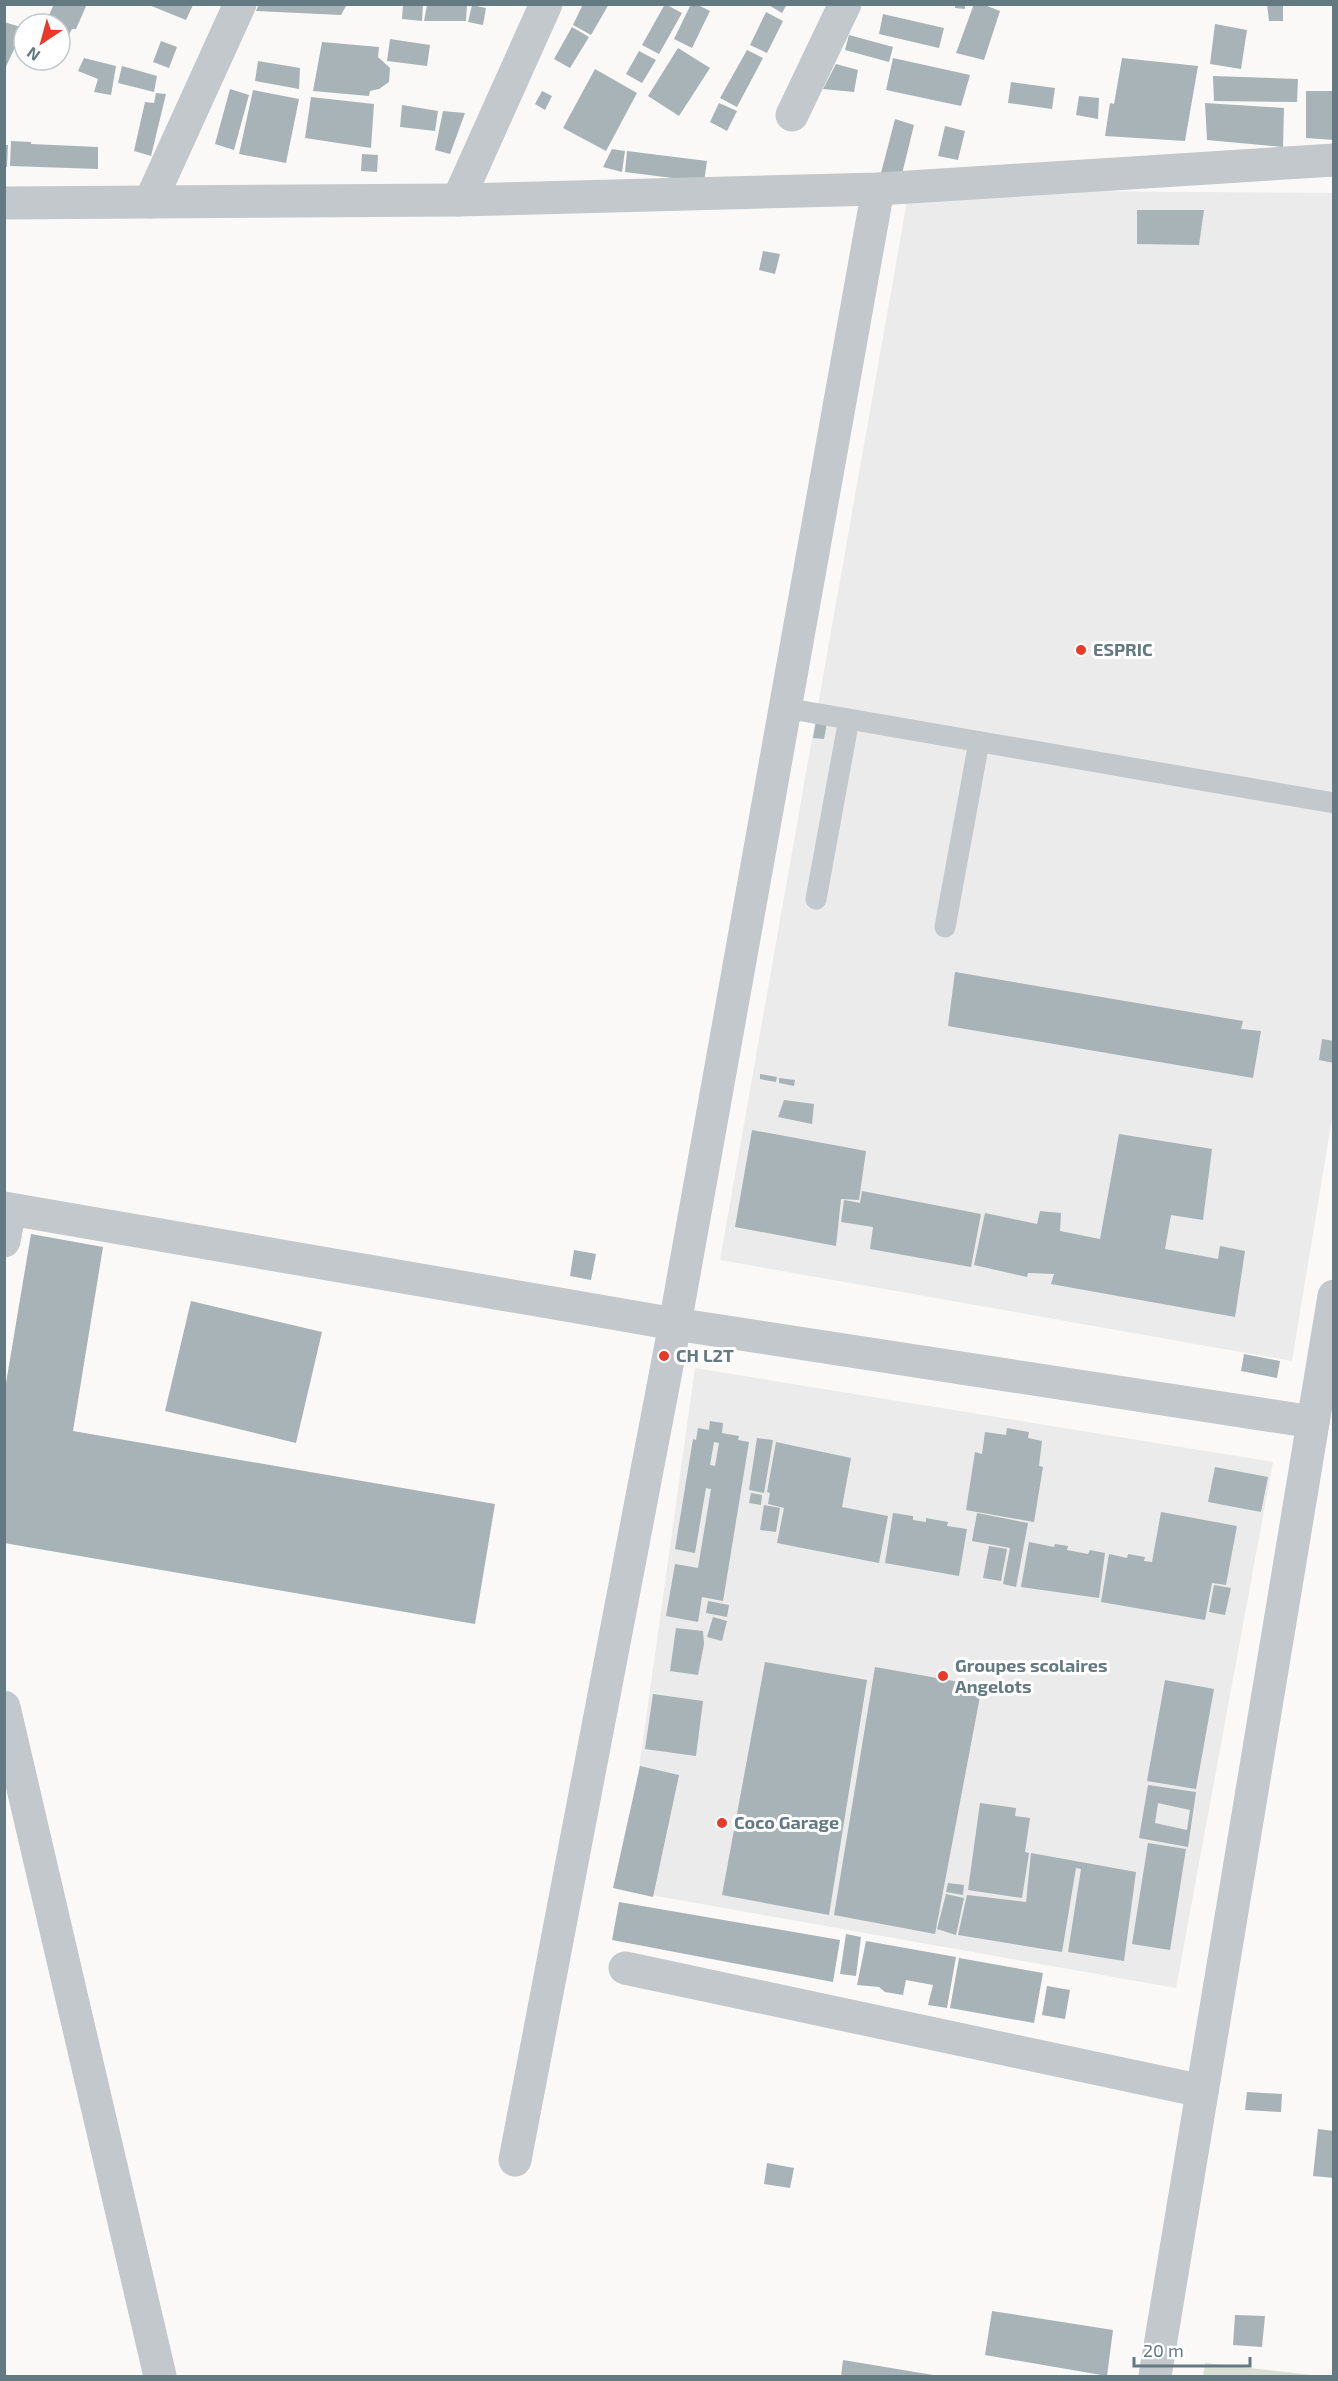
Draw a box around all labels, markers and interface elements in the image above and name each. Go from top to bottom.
north arrow [12,12,72,72]
text: N [23,43,43,66]
place label: ESPRIC [1093,638,1153,660]
marker: ESPRIC [1074,643,1088,657]
place label: CH L2T [676,1344,734,1366]
marker: CH L2T [657,1349,671,1363]
place label: Groupes scolaires Angelots [955,1654,1108,1697]
marker: Groupes scolaires Angelots [936,1669,950,1683]
place label: Coco Garage [734,1811,839,1833]
marker: Coco Garage [715,1816,729,1830]
scale bar [1134,2330,1250,2368]
text: 20 m [1143,2339,1184,2361]

